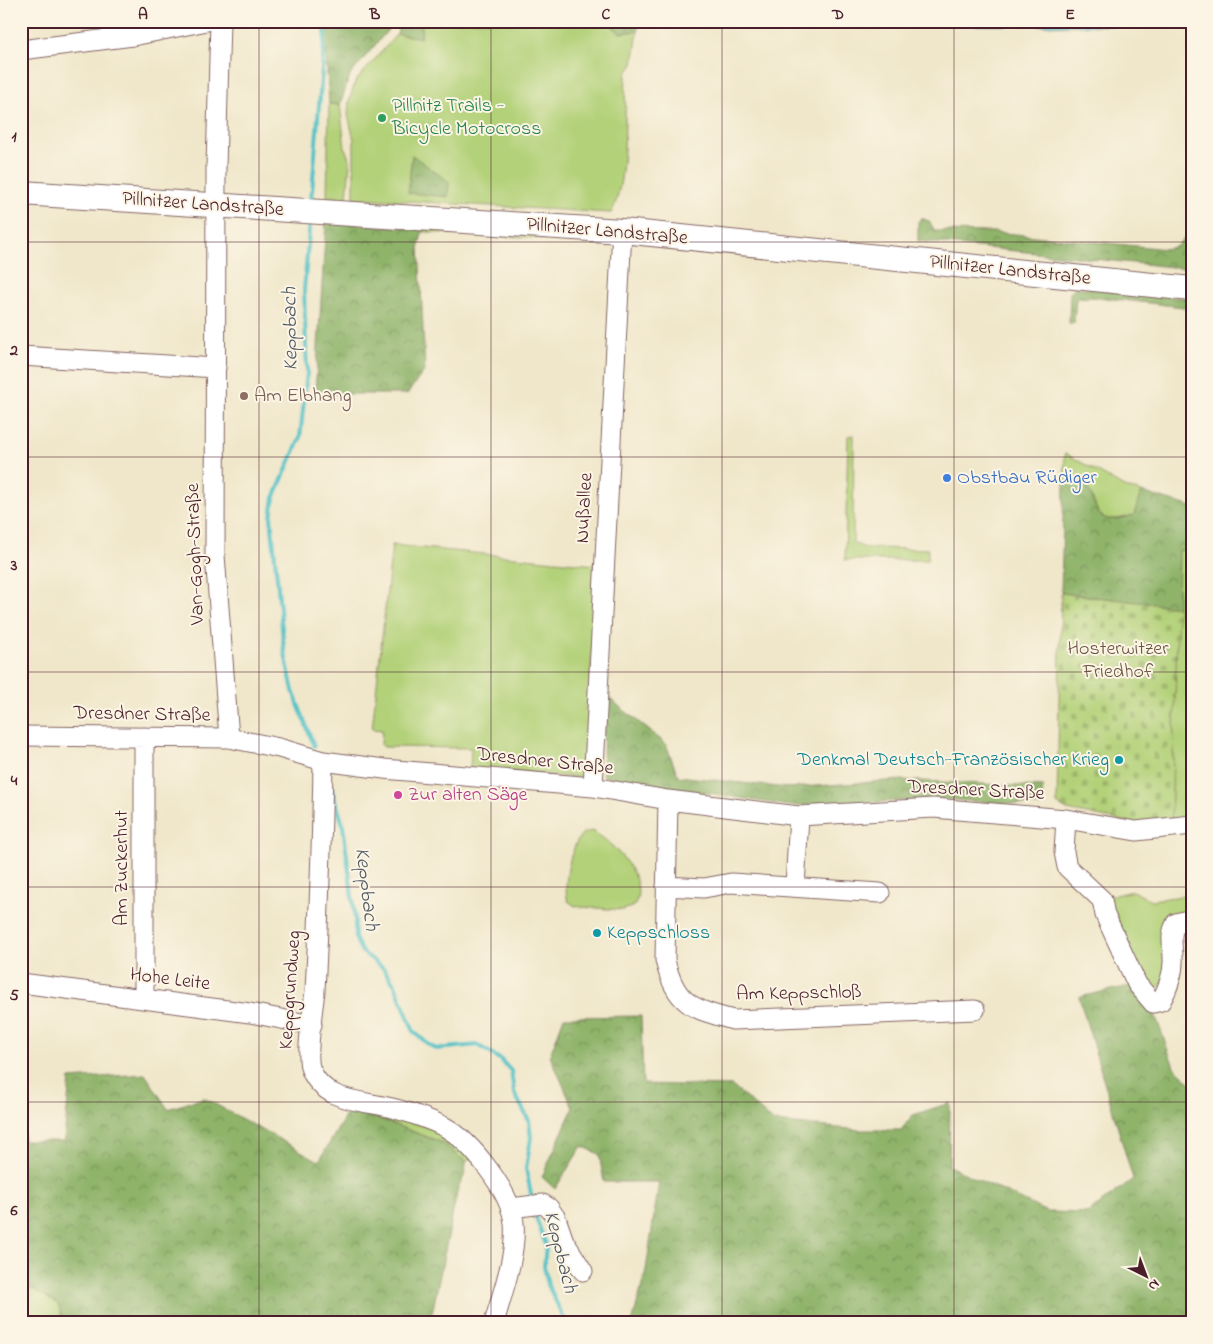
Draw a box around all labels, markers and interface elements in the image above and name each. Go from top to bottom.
text: A [138,3,148,27]
text: B [369,3,381,27]
text: C [602,3,611,27]
text: D [831,3,844,27]
text: E [1065,3,1075,27]
place label: Pillnitz Trails - Bicycle Motocross [391,92,541,144]
marker: Pillnitz Trails - Bicycle Motocross [376,112,388,124]
text: 1 [11,125,17,149]
street label: Pillnitzer Landstraße [121,185,285,225]
street label: Pillnitzer Landstraße [525,210,689,254]
street label: Pillnitzer Landstraße [928,248,1092,294]
water label: Keppbach [275,286,307,371]
text: 2 [9,339,18,363]
place label: Am Elbhang [254,382,351,412]
marker: Am Elbhang [238,390,250,402]
place label: Obstbau Rüdiger [957,464,1098,494]
street label: Nußallee [569,472,601,544]
marker: Obstbau Rüdiger [941,472,953,484]
street label: Van-Gogh-Straße [179,483,214,626]
text: 3 [10,554,18,578]
park label: Hosterwitzer Friedhof [1067,635,1169,687]
street label: Dresdner Straße [72,699,211,731]
street label: Dresdner Straße [474,740,615,784]
place label: Denkmal Deutsch-Französischer Krieg [796,746,1109,776]
marker: Denkmal Deutsch-Französischer Krieg [1113,754,1125,766]
text: 4 [10,769,18,793]
street label: Dresdner Straße [906,773,1045,809]
place label: Zur alten Säge [408,781,528,811]
marker: Zur alten Säge [392,789,404,801]
street label: Am Zuckerhut [108,810,137,926]
water label: Keppbach [346,846,386,933]
place label: Keppschloss [607,919,710,948]
marker: Keppschloss [591,927,603,939]
street label: Keppgrundweg [272,930,311,1051]
street label: Hohe Leite [128,961,212,999]
street label: Am Keppschloß [736,978,862,1010]
text: 5 [9,984,19,1008]
text: 6 [9,1199,18,1223]
water label: Keppbach [535,1208,585,1297]
north arrow [1120,1252,1170,1302]
text: N [1143,1274,1164,1296]

